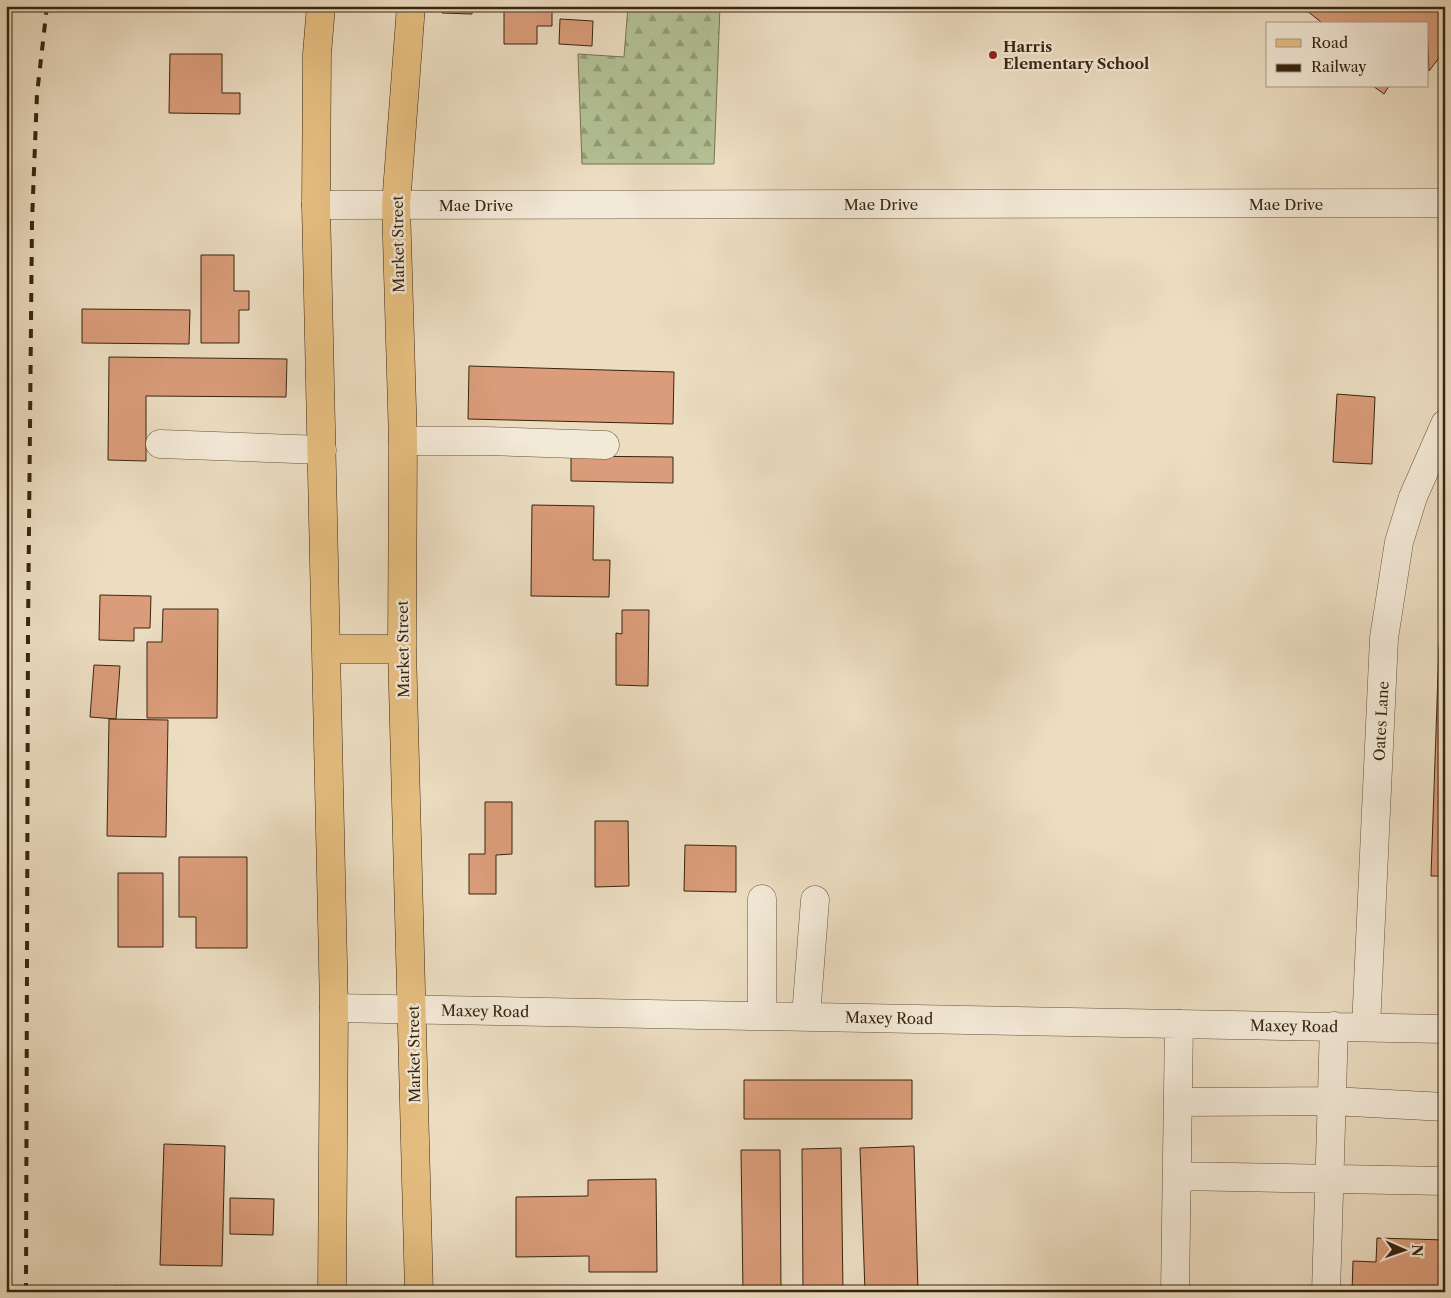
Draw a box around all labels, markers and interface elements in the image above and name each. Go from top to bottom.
legend [1266,22,1428,88]
text: Road [1311,33,1348,52]
place label: Harris Elementary School [1003,37,1149,73]
marker: Harris Elementary School [987,49,999,61]
text: Railway [1311,57,1367,76]
street label: Market Street [388,194,408,293]
street label: Mae Drive [844,195,918,214]
street label: Mae Drive [1249,195,1323,214]
street label: Mae Drive [439,196,513,215]
street label: Market Street [393,599,413,698]
street label: Oates Lane [1369,680,1393,762]
street label: Maxey Road [441,1001,529,1021]
street label: Market Street [404,1004,424,1103]
street label: Maxey Road [845,1008,933,1028]
street label: Maxey Road [1250,1016,1338,1036]
north arrow [1378,1226,1428,1276]
text: N [1408,1244,1426,1257]

